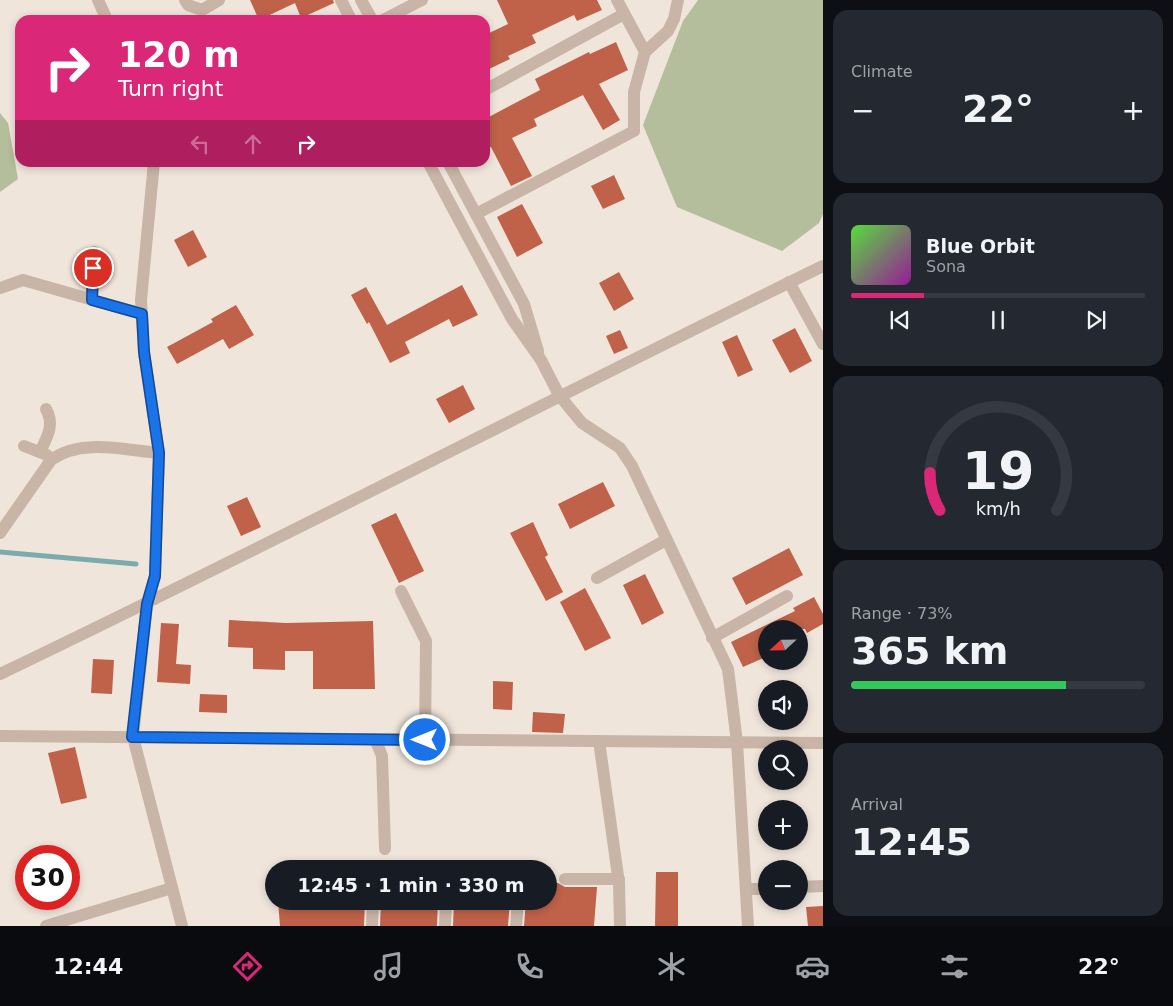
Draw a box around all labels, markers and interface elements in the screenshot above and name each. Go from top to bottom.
icon: right [35,35,100,100]
text: 120 m [118,35,240,75]
text: Climate [851,62,913,81]
text: Turn right [118,76,223,101]
text: 22° [962,87,1034,131]
text: − [851,94,874,127]
text: + [1122,94,1145,127]
icon: left [186,130,214,158]
icon: ahead [239,130,267,158]
icon: right [292,130,320,158]
text: Blue Orbit [926,235,1035,257]
pin [72,247,114,289]
icon: arrive [79,254,107,282]
text: Sona [926,257,966,276]
icon: previous [886,306,914,334]
icon: pause [984,306,1012,334]
icon: next [1082,306,1110,334]
text: 19 [962,441,1034,501]
text: km/h [975,498,1021,519]
text: Range · 73% [851,604,953,623]
north arrow [758,620,808,670]
map controls [758,620,808,910]
text: 365 km [851,629,1008,673]
button: sound [758,680,808,730]
position arrow [398,713,450,765]
button: search [758,740,808,790]
text: Arrival [851,795,903,814]
button: + [758,800,808,850]
text: 12:45 [851,820,972,864]
speed limit sign: 30 [15,845,80,910]
button: − [758,860,808,910]
text: 12:45 · 1 min · 330 m [297,874,525,896]
icon: directions [230,949,265,984]
icon: music [371,949,406,984]
icon: phone [512,949,547,984]
icon: climate [654,949,689,984]
icon: car [795,949,830,984]
icon: filters [937,949,972,984]
text: 12:44 [53,954,123,979]
text: 22° [1078,954,1120,979]

